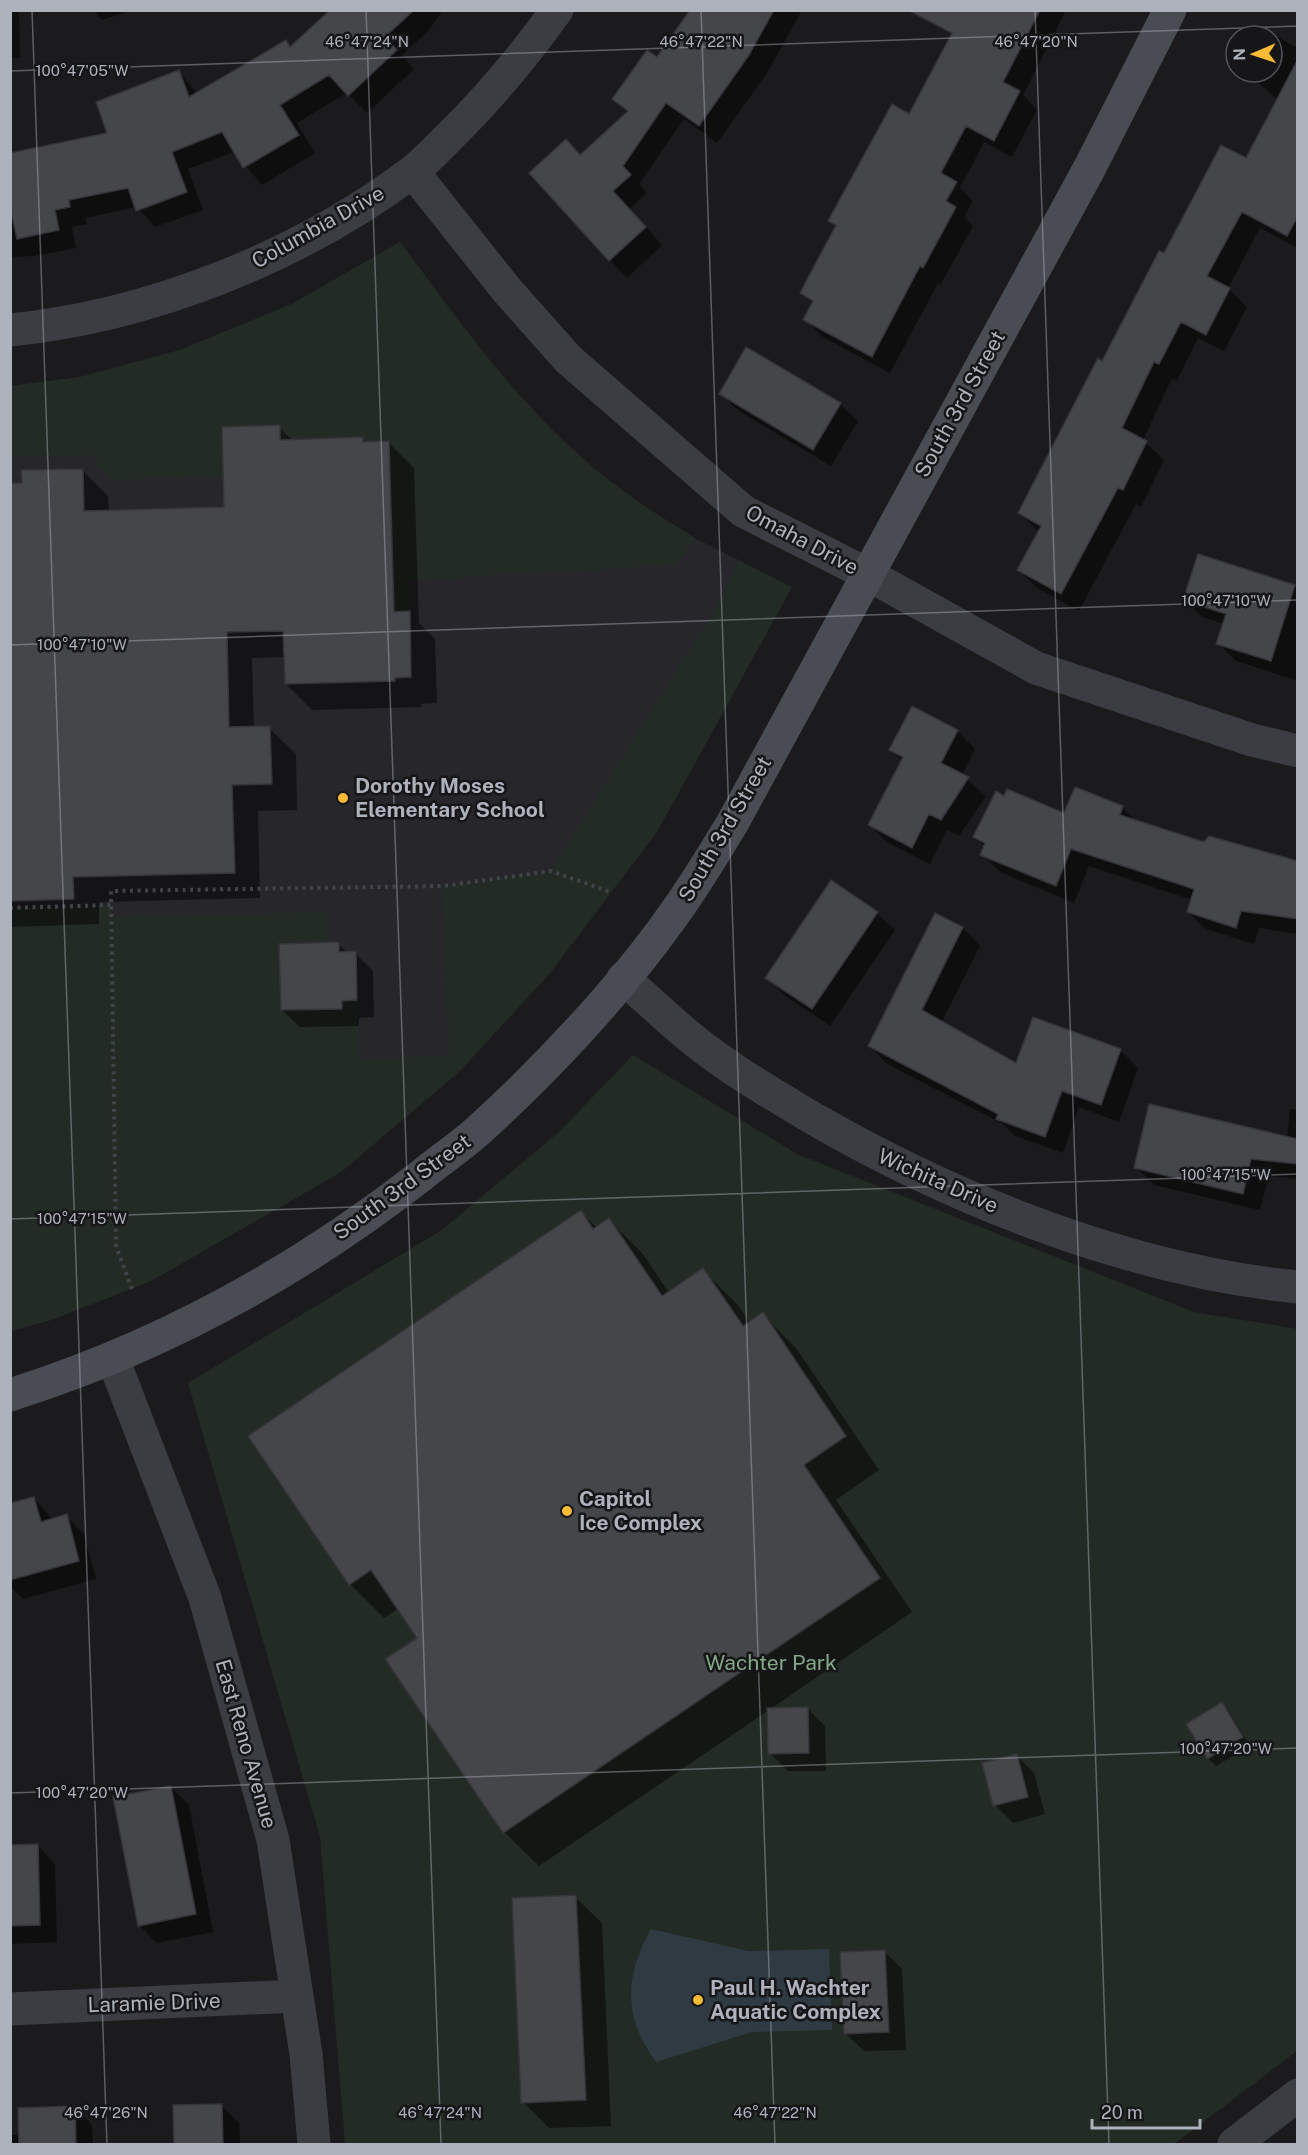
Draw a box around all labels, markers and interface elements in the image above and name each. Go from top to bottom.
north arrow [1224,24,1284,84]
text: 46°47'24"N [325,33,409,50]
text: 46°47'22"N [659,33,743,50]
text: 46°47'20"N [994,33,1078,50]
text: N [1230,48,1249,61]
text: 100°47'05"W [36,62,128,79]
street label: Columbia Drive [247,180,388,273]
street label: South 3rd Street [909,326,1010,481]
street label: Omaha Drive [742,499,863,580]
text: 100°47'10"W [1181,592,1271,609]
text: 100°47'10"W [37,636,127,653]
street label: South 3rd Street [673,752,776,906]
place label: Dorothy Moses Elementary School [355,773,545,822]
marker: Dorothy Moses Elementary School [336,791,350,805]
street label: South 3rd Street [328,1128,475,1245]
street label: Wichita Drive [874,1143,1002,1218]
text: 100°47'15"W [1181,1166,1271,1183]
text: 100°47'15"W [37,1210,127,1227]
place label: Capitol Ice Complex [579,1486,702,1535]
marker: Capitol Ice Complex [560,1504,574,1518]
park label: Wachter Park [705,1650,837,1675]
street label: East Reno Avenue [210,1656,283,1831]
text: 100°47'20"W [1180,1740,1272,1757]
text: 100°47'20"W [36,1784,128,1801]
place label: Paul H. Wachter Aquatic Complex [710,1975,881,2024]
street label: Laramie Drive [87,1988,221,2017]
marker: Paul H. Wachter Aquatic Complex [691,1993,705,2007]
scale bar [1092,2092,1200,2130]
text: 20 m [1101,2102,1143,2123]
text: 46°47'26"N [64,2104,148,2121]
text: 46°47'24"N [398,2104,482,2121]
text: 46°47'22"N [733,2104,817,2121]

